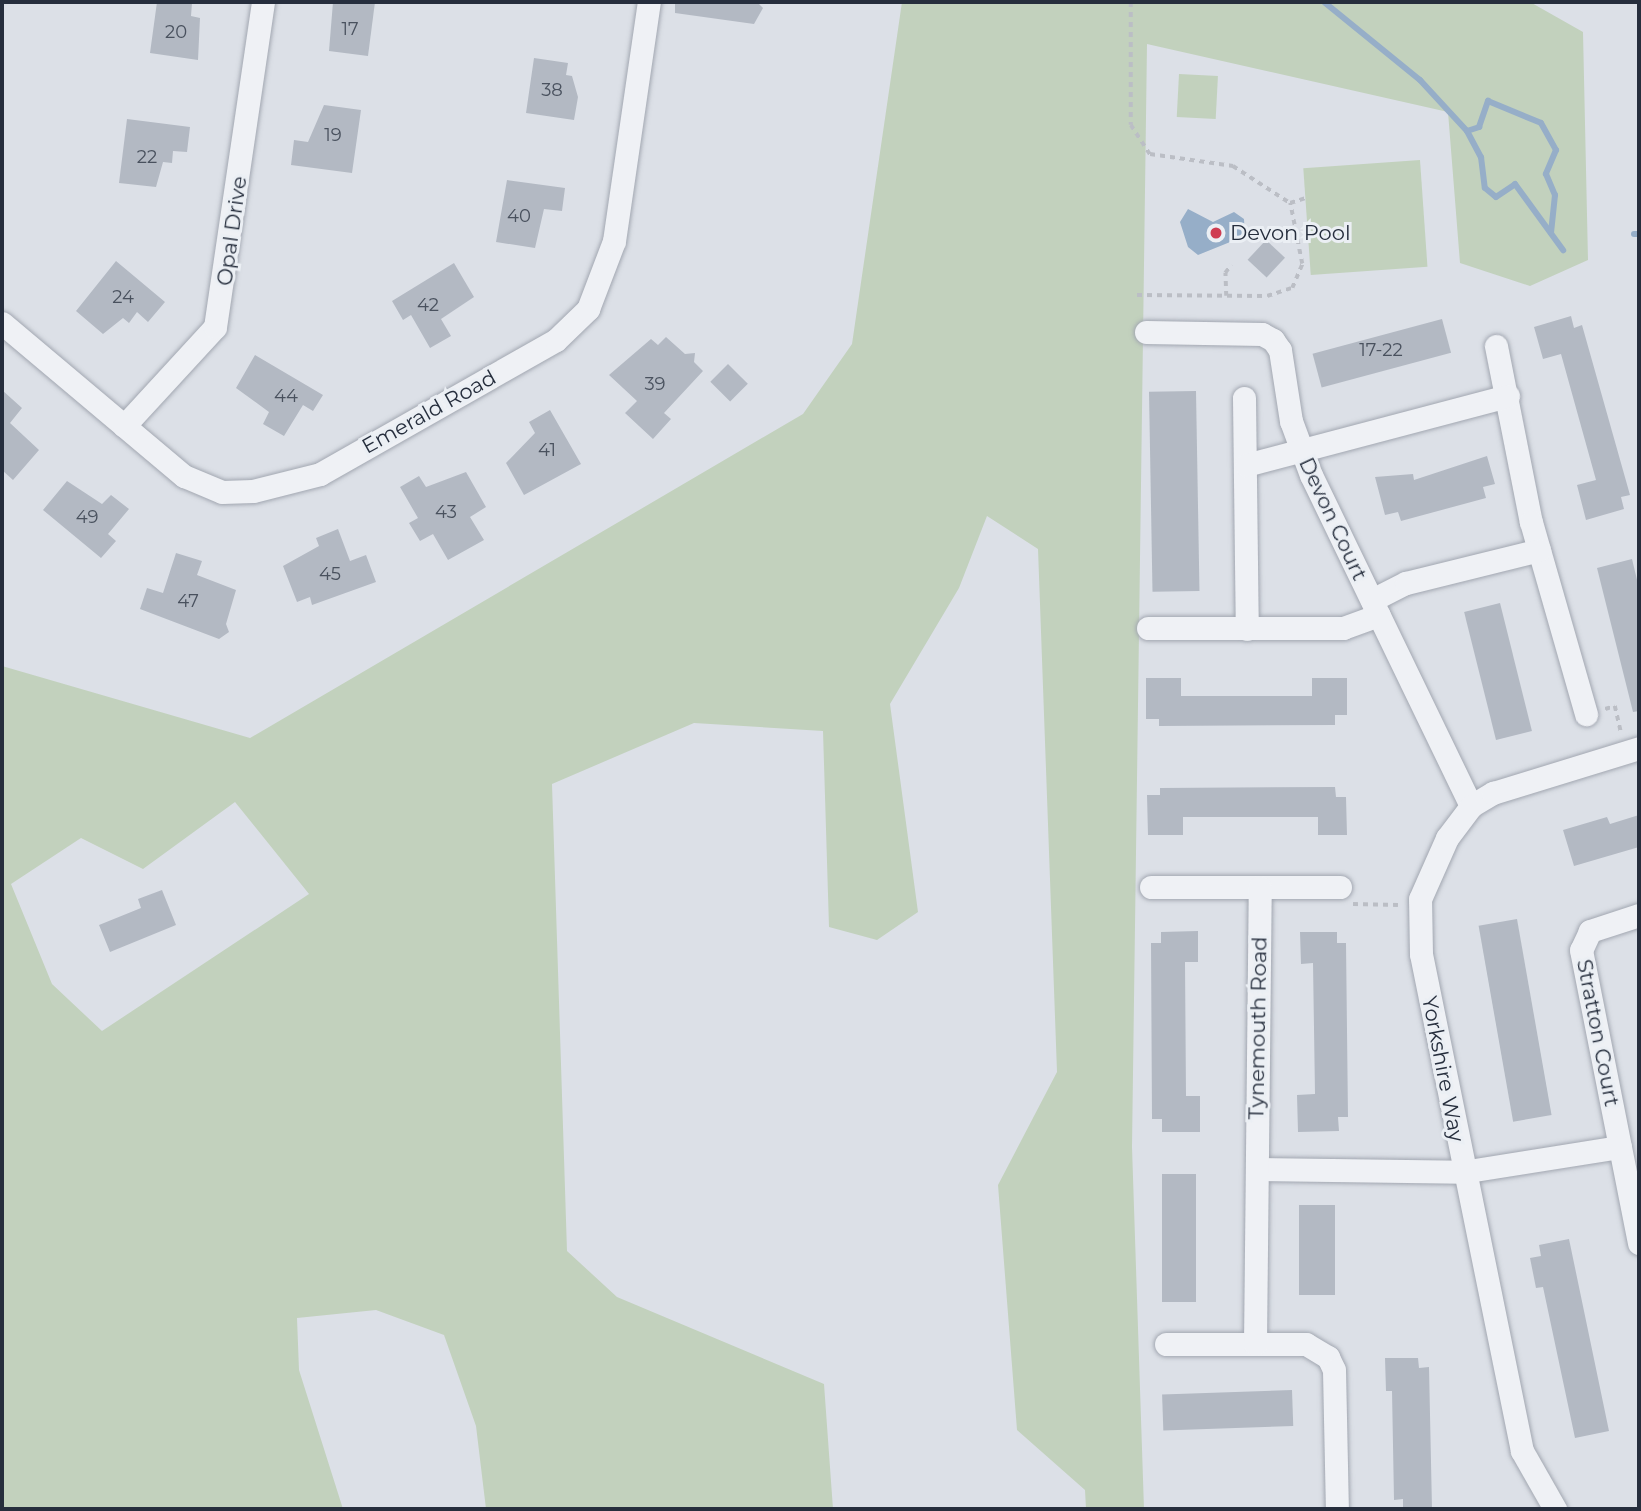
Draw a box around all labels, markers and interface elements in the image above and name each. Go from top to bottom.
house number: 17 [341,18,359,40]
house number: 20 [165,21,187,43]
house number: 38 [541,79,563,101]
house number: 19 [324,124,342,146]
house number: 22 [137,146,157,168]
street label: Opal Drive [212,175,252,287]
house number: 40 [507,205,531,227]
place label: Devon Pool [1230,220,1351,246]
marker: Devon Pool [1208,225,1224,241]
house number: 24 [112,286,134,308]
house number: 42 [417,294,439,316]
house number: 17-22 [1359,339,1403,361]
street label: Emerald Road [358,365,500,459]
house number: 39 [644,373,666,395]
house number: 44 [274,385,298,407]
house number: 41 [538,439,556,461]
street label: Devon Court [1294,454,1372,584]
house number: 43 [435,501,457,523]
house number: 49 [76,506,98,528]
house number: 45 [319,563,341,585]
house number: 47 [177,590,199,612]
street label: Tynemouth Road [1244,936,1272,1120]
street label: Stratton Court [1571,957,1625,1109]
street label: Yorkshire Way [1417,994,1469,1144]

